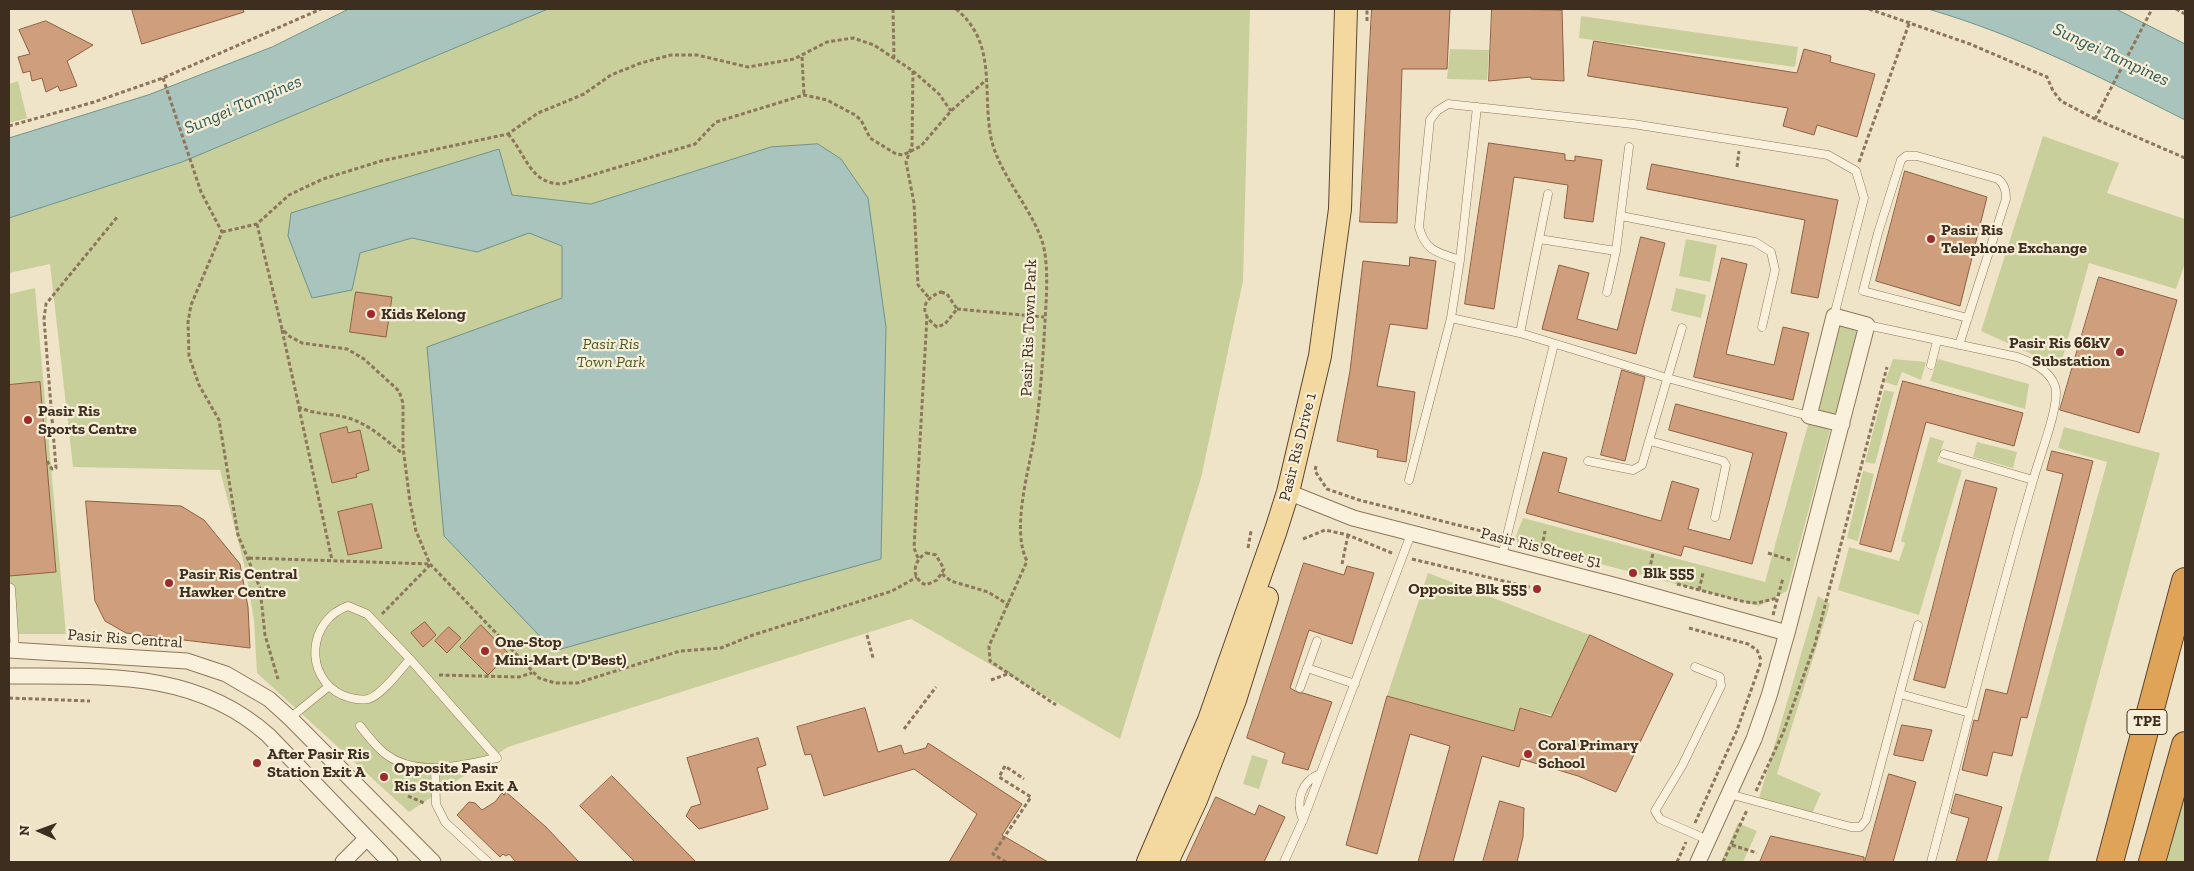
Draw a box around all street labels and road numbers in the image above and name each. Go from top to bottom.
street label: Pasir Ris Town Park [1017,259,1041,397]
street label: Pasir Ris Drive 1 [1275,391,1321,503]
street label: Pasir Ris Street 51 [1479,524,1603,572]
street label: Pasir Ris Central [67,625,183,653]
road number: TPE [2127,710,2167,734]

